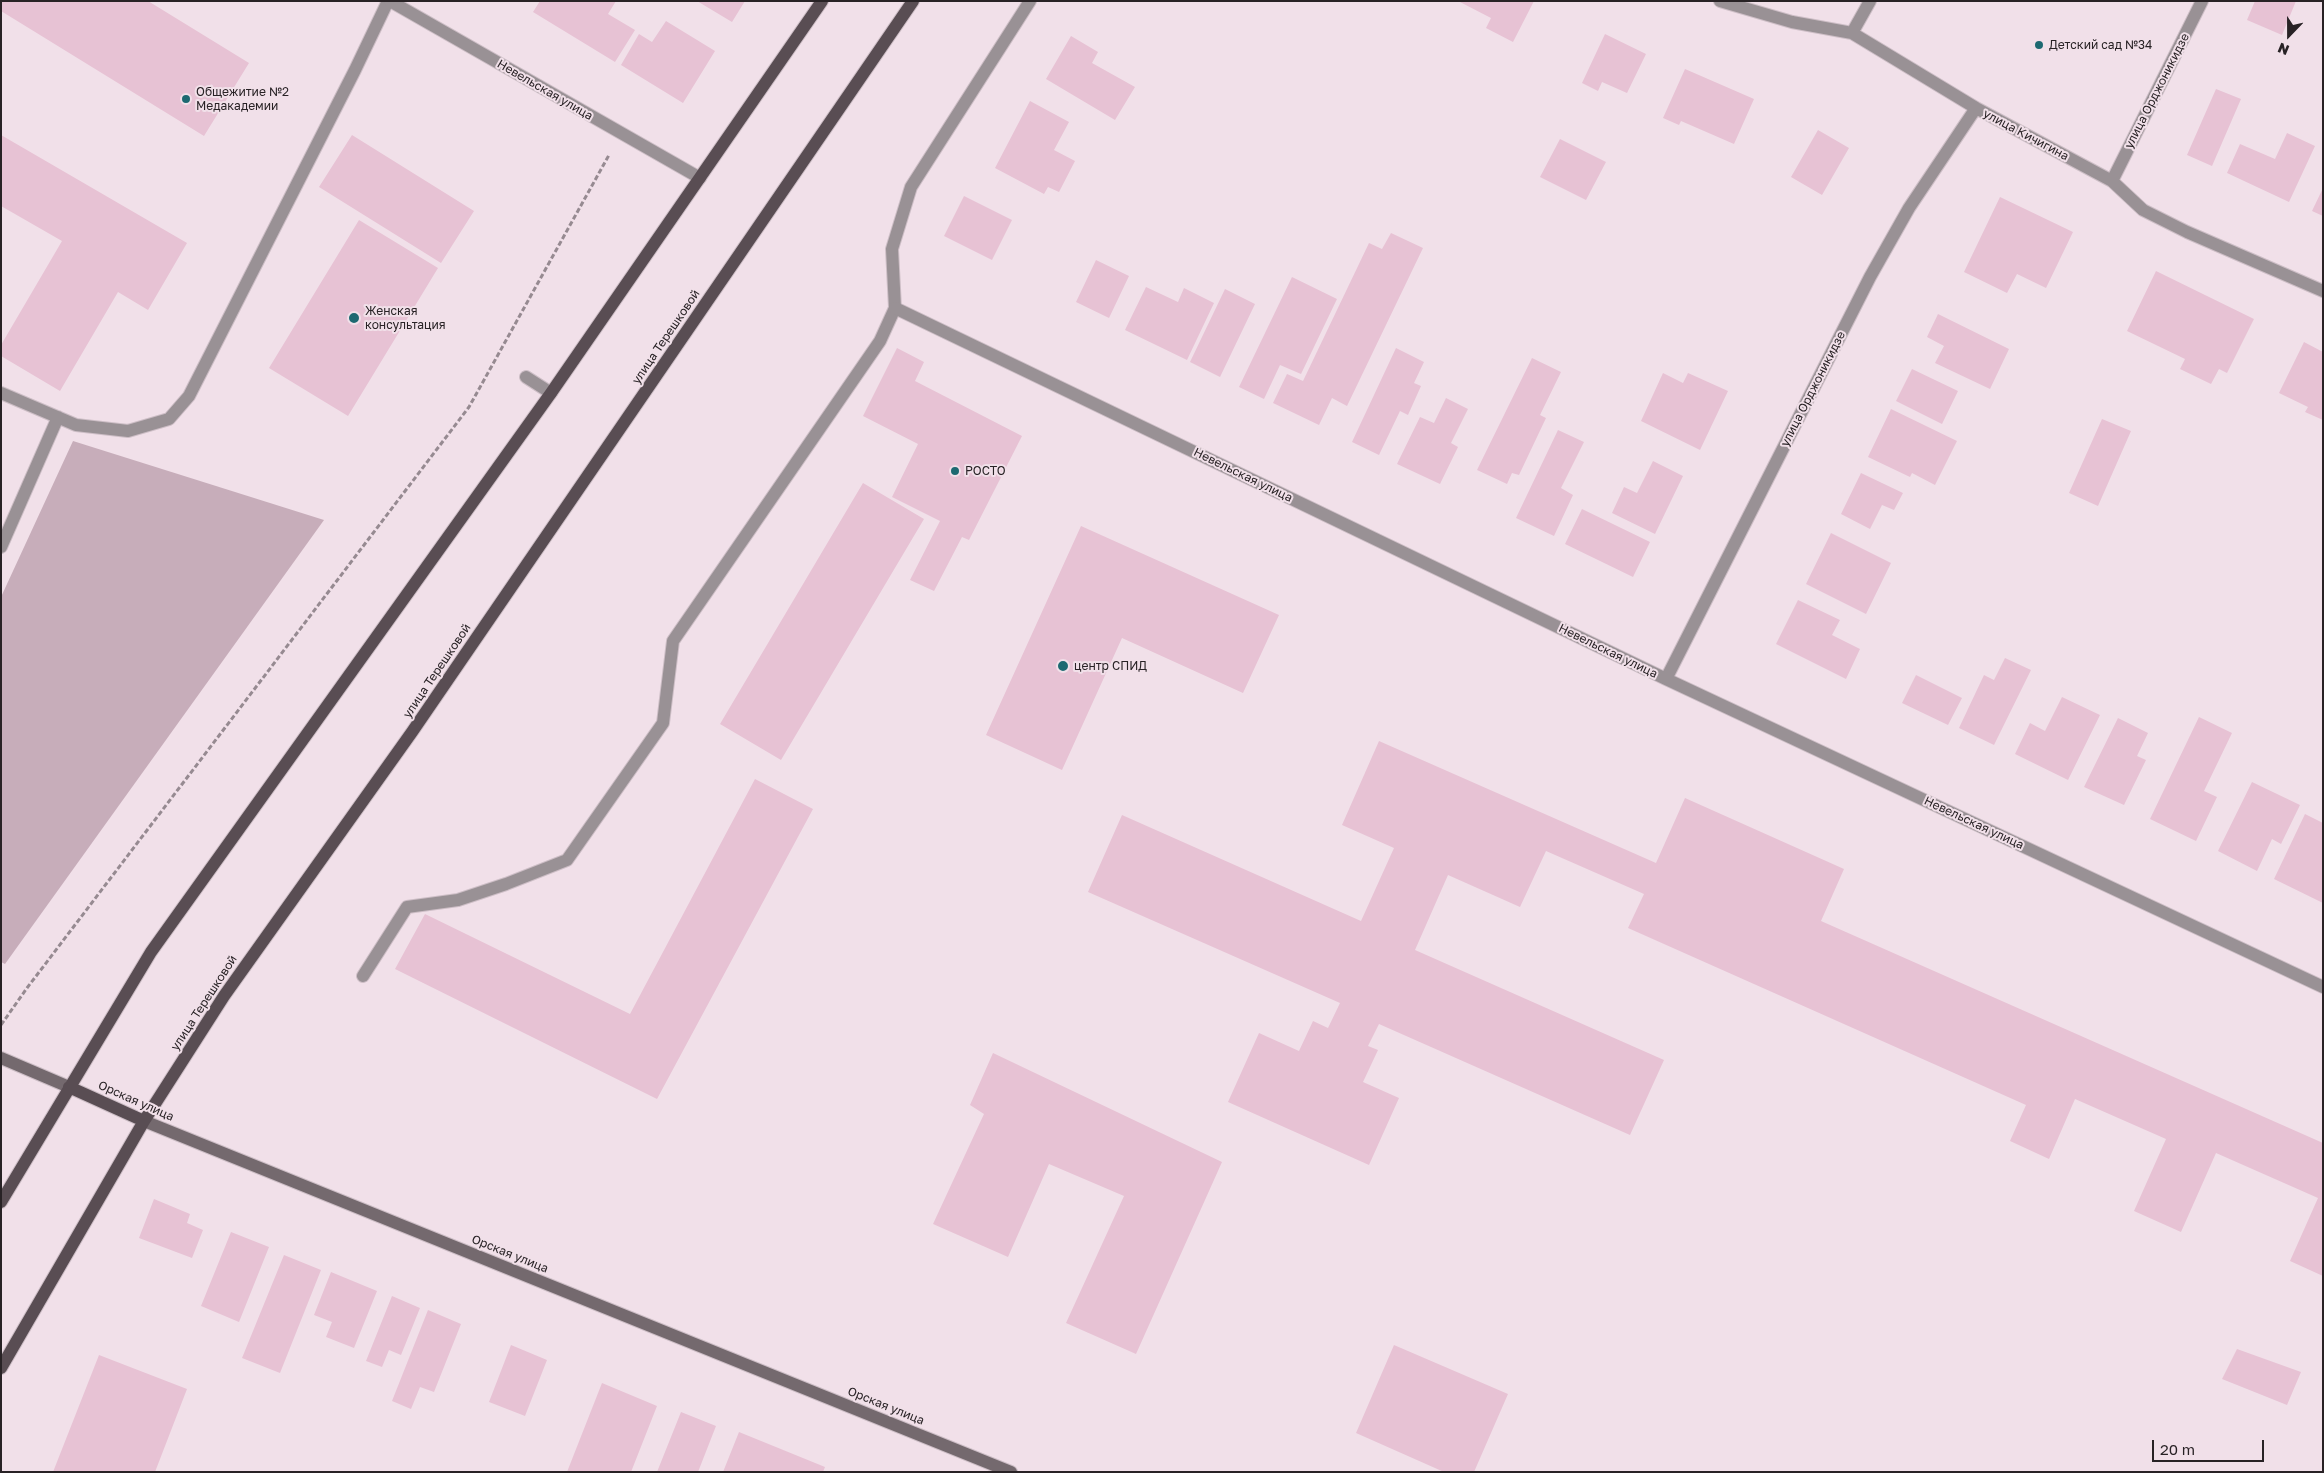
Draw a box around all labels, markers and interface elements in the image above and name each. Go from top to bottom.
north arrow [2264,10,2314,60]
street label: улица Орджоникидзе [2122,31,2192,151]
place label: Детский сад №34 [2049,38,2152,52]
marker: Детский сад №34 [2033,39,2045,51]
text: N [2275,40,2291,59]
street label: Невельская улица [495,57,595,123]
place label: Общежитие №2 Медакадемии [196,85,289,113]
marker: Общежитие №2 Медакадемии [180,93,192,105]
street label: улица Кичигина [1981,106,2071,164]
street label: улица Терешковой [629,287,703,387]
place label: Женская консультация [365,304,446,332]
marker: Женская консультация [347,311,361,325]
street label: улица Орджоникидзе [1778,329,1848,449]
street label: Невельская улица [1191,445,1295,505]
place label: РОСТО [965,464,1006,478]
marker: РОСТО [949,465,961,477]
street label: улица Терешковой [400,621,474,721]
street label: Невельская улица [1556,621,1660,681]
marker: центр СПИД [1056,659,1070,673]
place label: центр СПИД [1074,659,1147,673]
street label: Невельская улица [1922,794,2026,852]
street label: улица Терешковой [168,953,240,1053]
street label: Орская улица [96,1078,176,1124]
street label: Орская улица [470,1232,550,1276]
street label: Орская улица [846,1384,926,1428]
scale bar [2154,1430,2266,1462]
text: 20 m [2160,1440,2195,1458]

